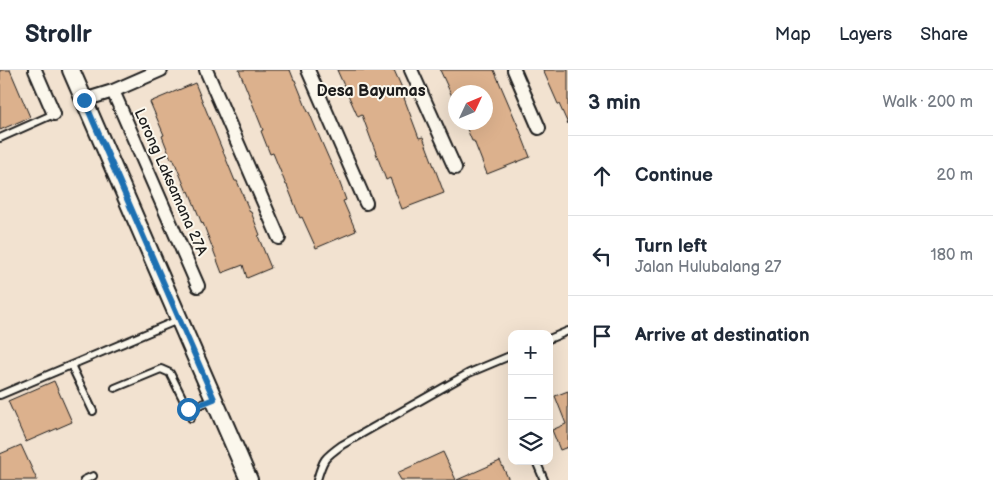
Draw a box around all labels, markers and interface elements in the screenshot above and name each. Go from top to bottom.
text: Strollr [25,20,92,49]
text: Map [775,24,811,45]
text: Layers [839,24,892,45]
text: Share [920,24,968,45]
district label: Desa Bayumas [316,82,426,101]
north arrow [448,85,493,130]
route end [73,89,96,112]
text: 3 min [588,90,641,115]
text: Walk · 200 m [883,93,973,112]
street label: Lorong Laksamana 27A [130,106,212,259]
icon: ahead [588,162,616,190]
text: Continue [635,164,713,187]
text: 20 m [937,166,973,185]
text: Turn left [635,235,707,258]
icon: left [588,242,616,270]
text: 180 m [931,246,973,265]
text: Jalan Hulubalang 27 [635,258,781,277]
icon: arrive [588,322,616,350]
text: Arrive at destination [635,324,810,347]
map controls [508,330,553,465]
button: + [508,330,553,375]
button: − [508,375,553,420]
route start [177,398,200,421]
button: layers [508,420,553,465]

